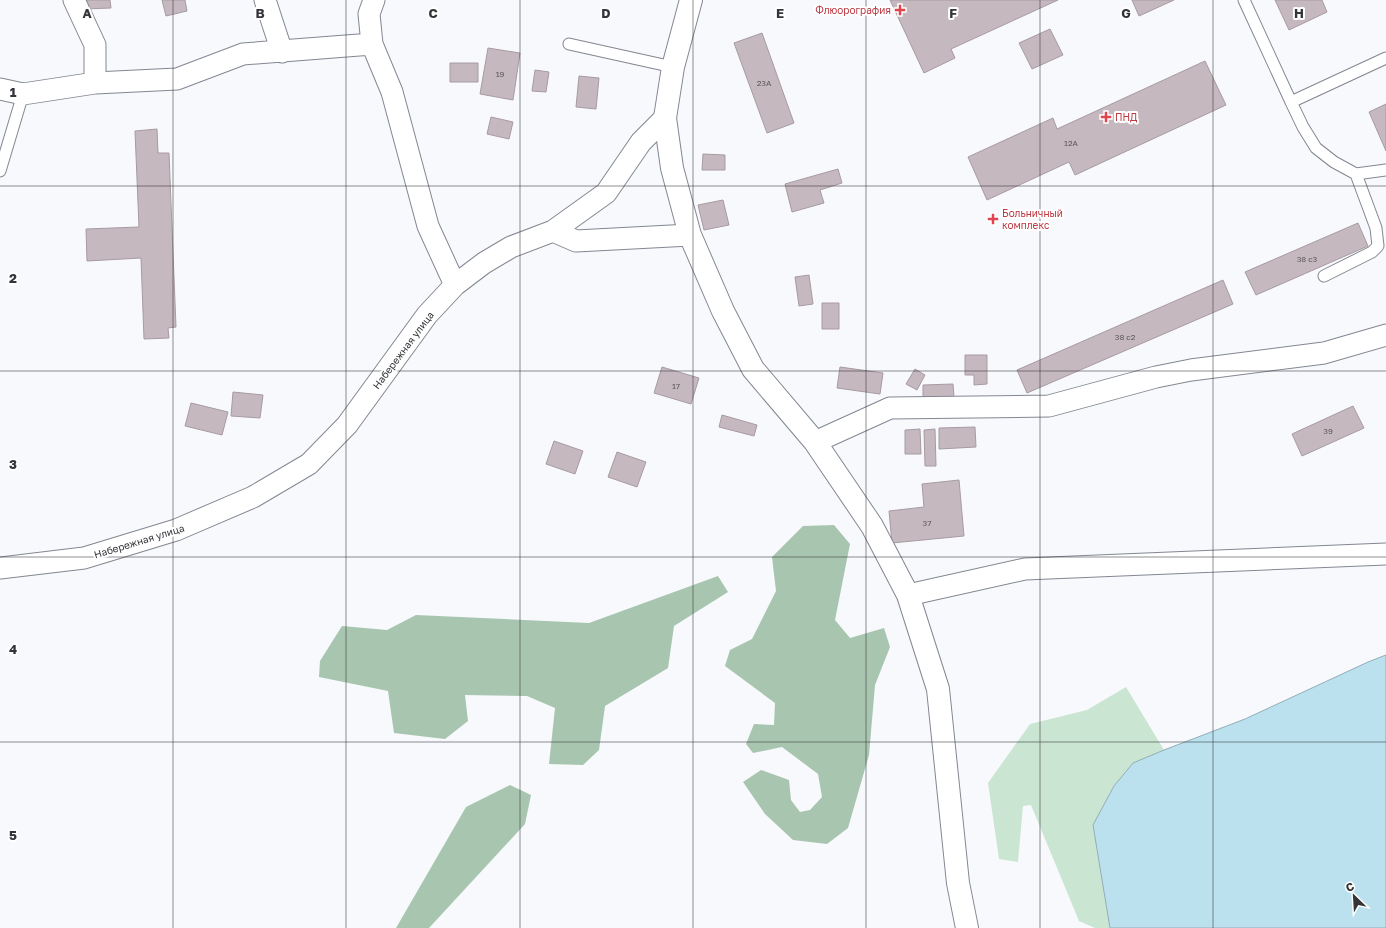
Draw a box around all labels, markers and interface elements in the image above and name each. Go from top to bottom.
place label: Флюорография [815,4,891,16]
marker: Флюорография [894,4,906,16]
text: A [82,5,92,21]
text: B [255,5,265,21]
text: C [428,5,438,21]
text: D [601,5,611,21]
text: E [776,5,784,21]
text: F [949,5,957,21]
text: G [1121,5,1131,21]
text: H [1294,5,1304,21]
house number: 19 [496,69,505,79]
house number: 23А [757,78,772,88]
text: 1 [10,84,17,100]
marker: ПНД [1100,111,1112,123]
place label: ПНД [1115,111,1137,123]
house number: 12А [1064,138,1079,148]
place label: Больничный комплекс [1002,207,1063,231]
marker: Больничный комплекс [987,213,999,225]
house number: 38 с3 [1297,254,1318,264]
text: 2 [9,270,17,286]
street label: Набережная улица [370,309,436,391]
house number: 38 с2 [1115,332,1136,342]
house number: 17 [672,381,680,391]
house number: 39 [1323,426,1333,436]
text: 3 [9,456,17,472]
house number: 37 [923,518,931,528]
street label: Набережная улица [92,522,186,560]
text: 4 [9,641,17,657]
text: 5 [9,827,17,843]
north arrow [1334,876,1374,916]
text: С [1343,879,1356,894]

